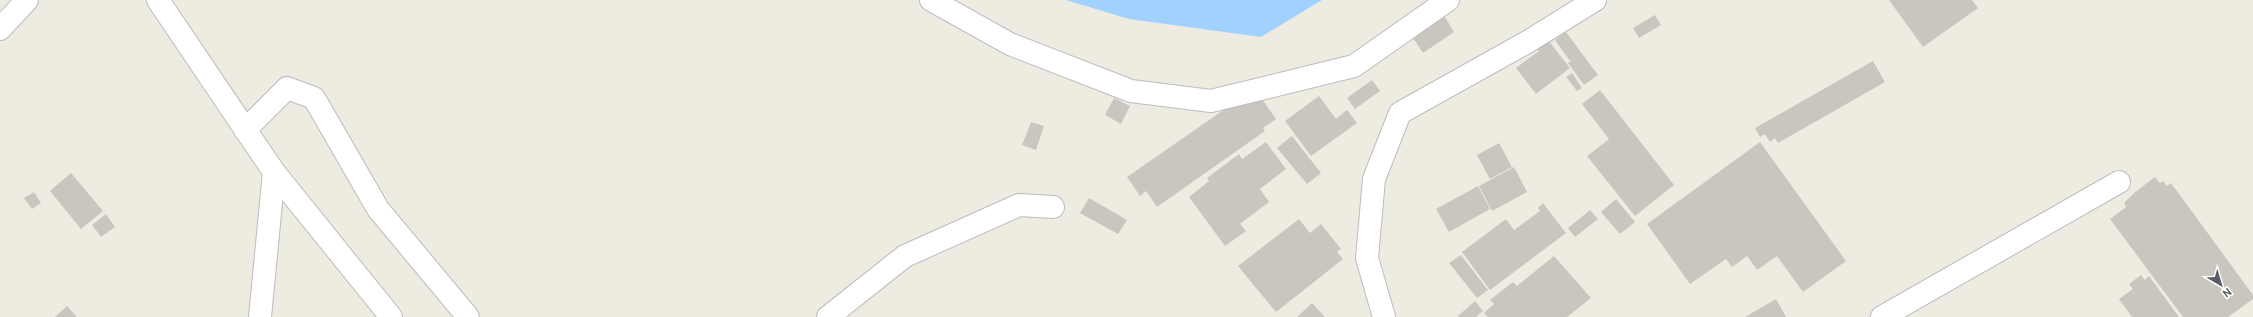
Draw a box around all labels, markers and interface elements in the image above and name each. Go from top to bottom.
north arrow [2201,265,2241,305]
text: N [2220,285,2235,301]

